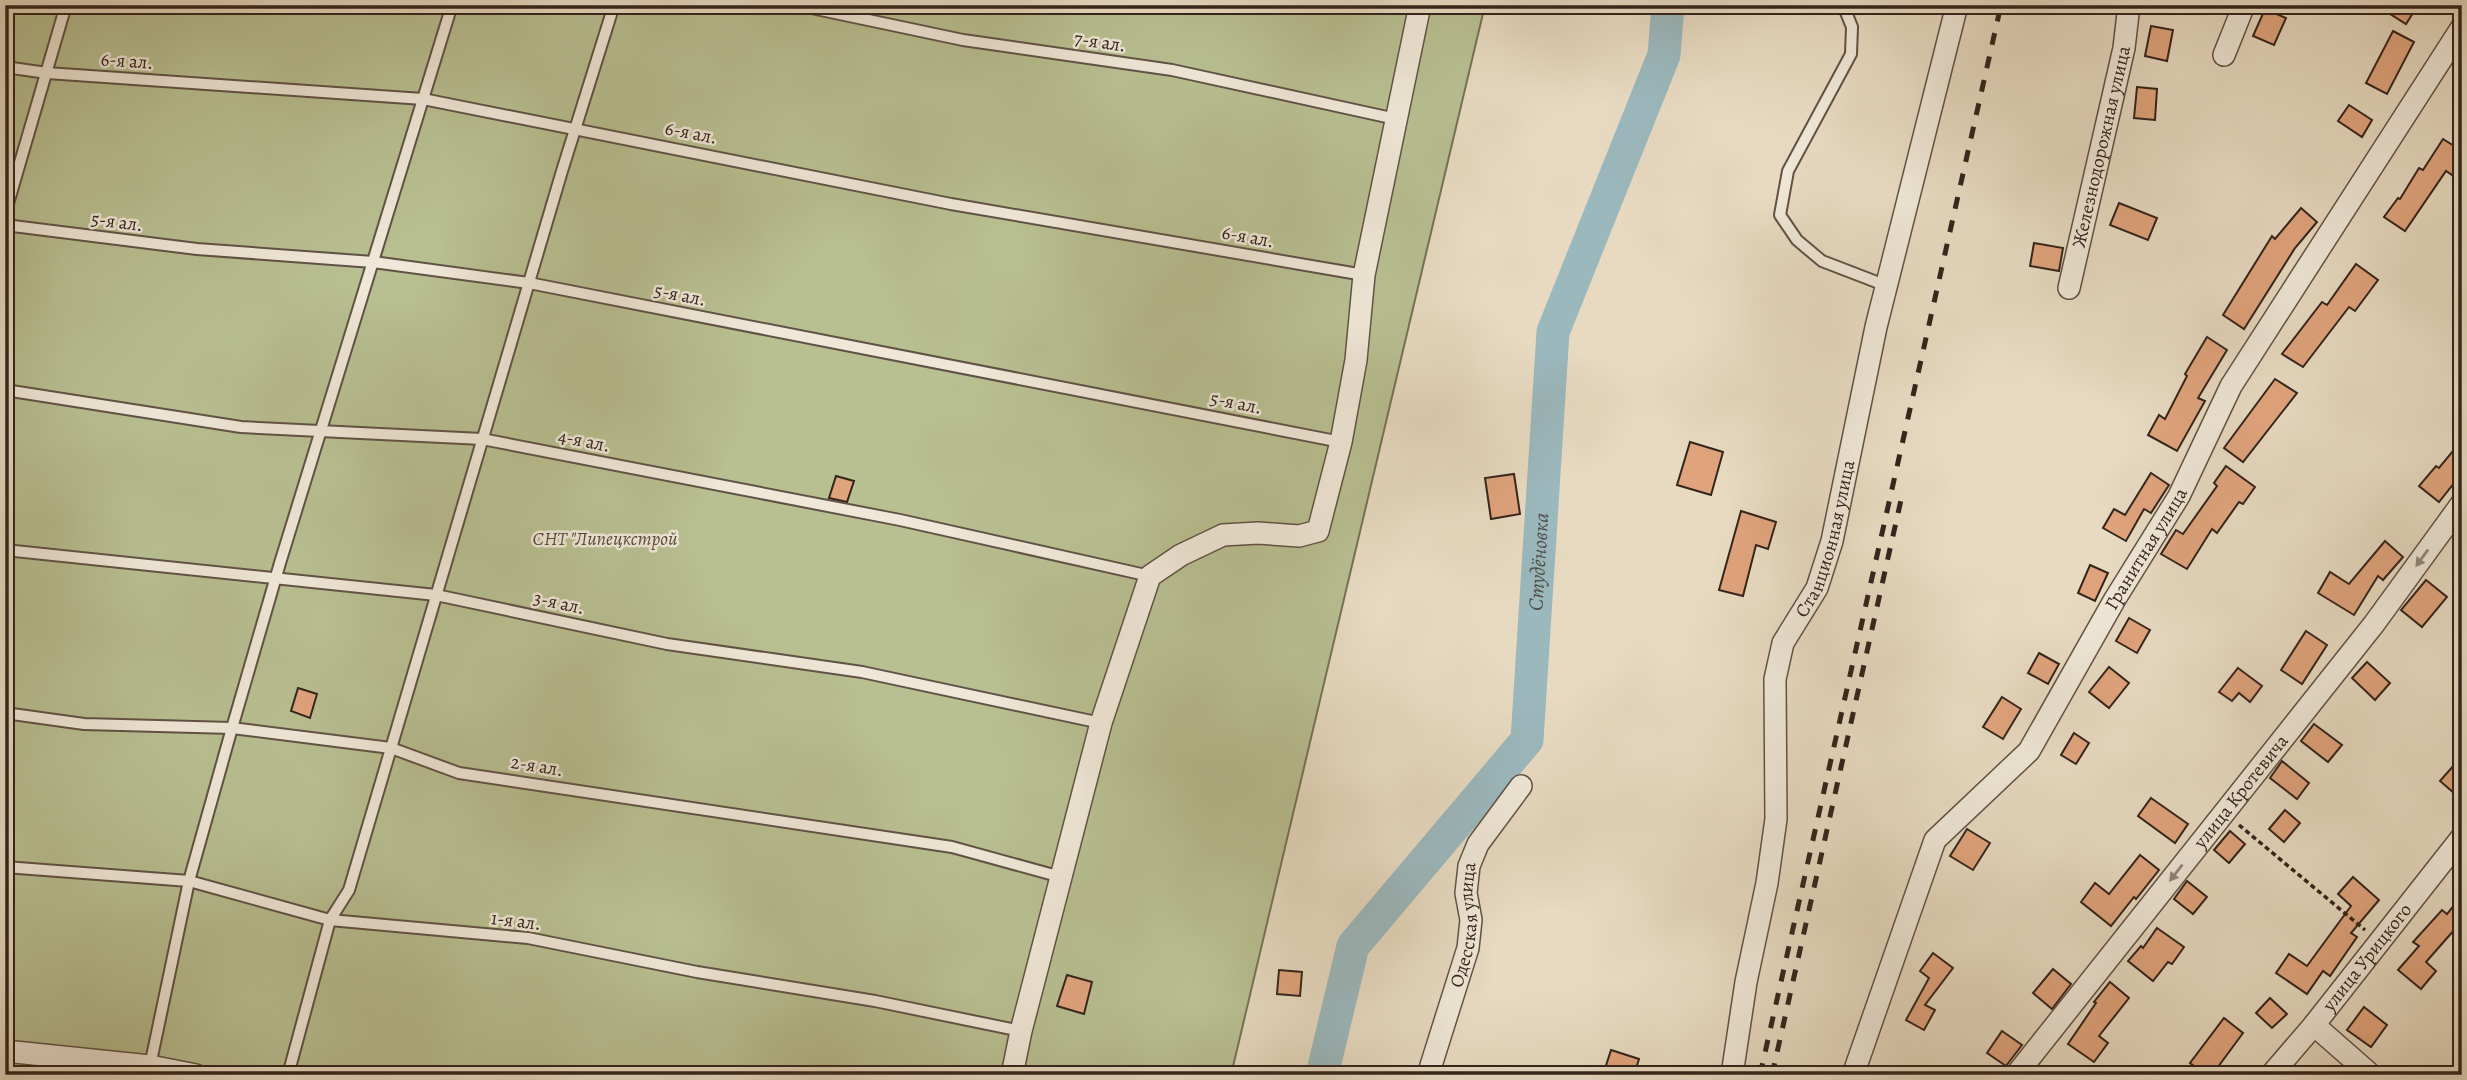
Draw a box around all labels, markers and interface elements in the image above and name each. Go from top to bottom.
street label: 7-я ал. [1073,26,1127,58]
street label: Железнодорожная улица [2066,43,2137,250]
street label: 6-я ал. [100,46,154,76]
street label: 6-я ал. [663,115,719,151]
street label: 5-я ал. [90,206,144,238]
street label: 6-я ал. [1220,220,1276,254]
street label: 5-я ал. [652,277,708,313]
street label: 5-я ал. [1208,385,1264,421]
street label: 4-я ал. [556,423,612,459]
street label: Станционная улица [1789,458,1861,622]
street label: Гранитная улица [2098,484,2194,615]
water label: Студёновка [1521,512,1555,612]
park label: СНТ "Липецкстрой [532,526,678,552]
one-way arrow [2415,549,2429,567]
street label: 3-я ал. [531,585,587,621]
street label: улица Кротевича [2187,729,2295,855]
street label: 2-я ал. [509,749,565,783]
street label: Одесская улица [1443,861,1484,991]
one-way arrow [2169,863,2184,881]
street label: улица Урицкого [2316,898,2418,1018]
street label: 1-я ал. [489,905,543,937]

